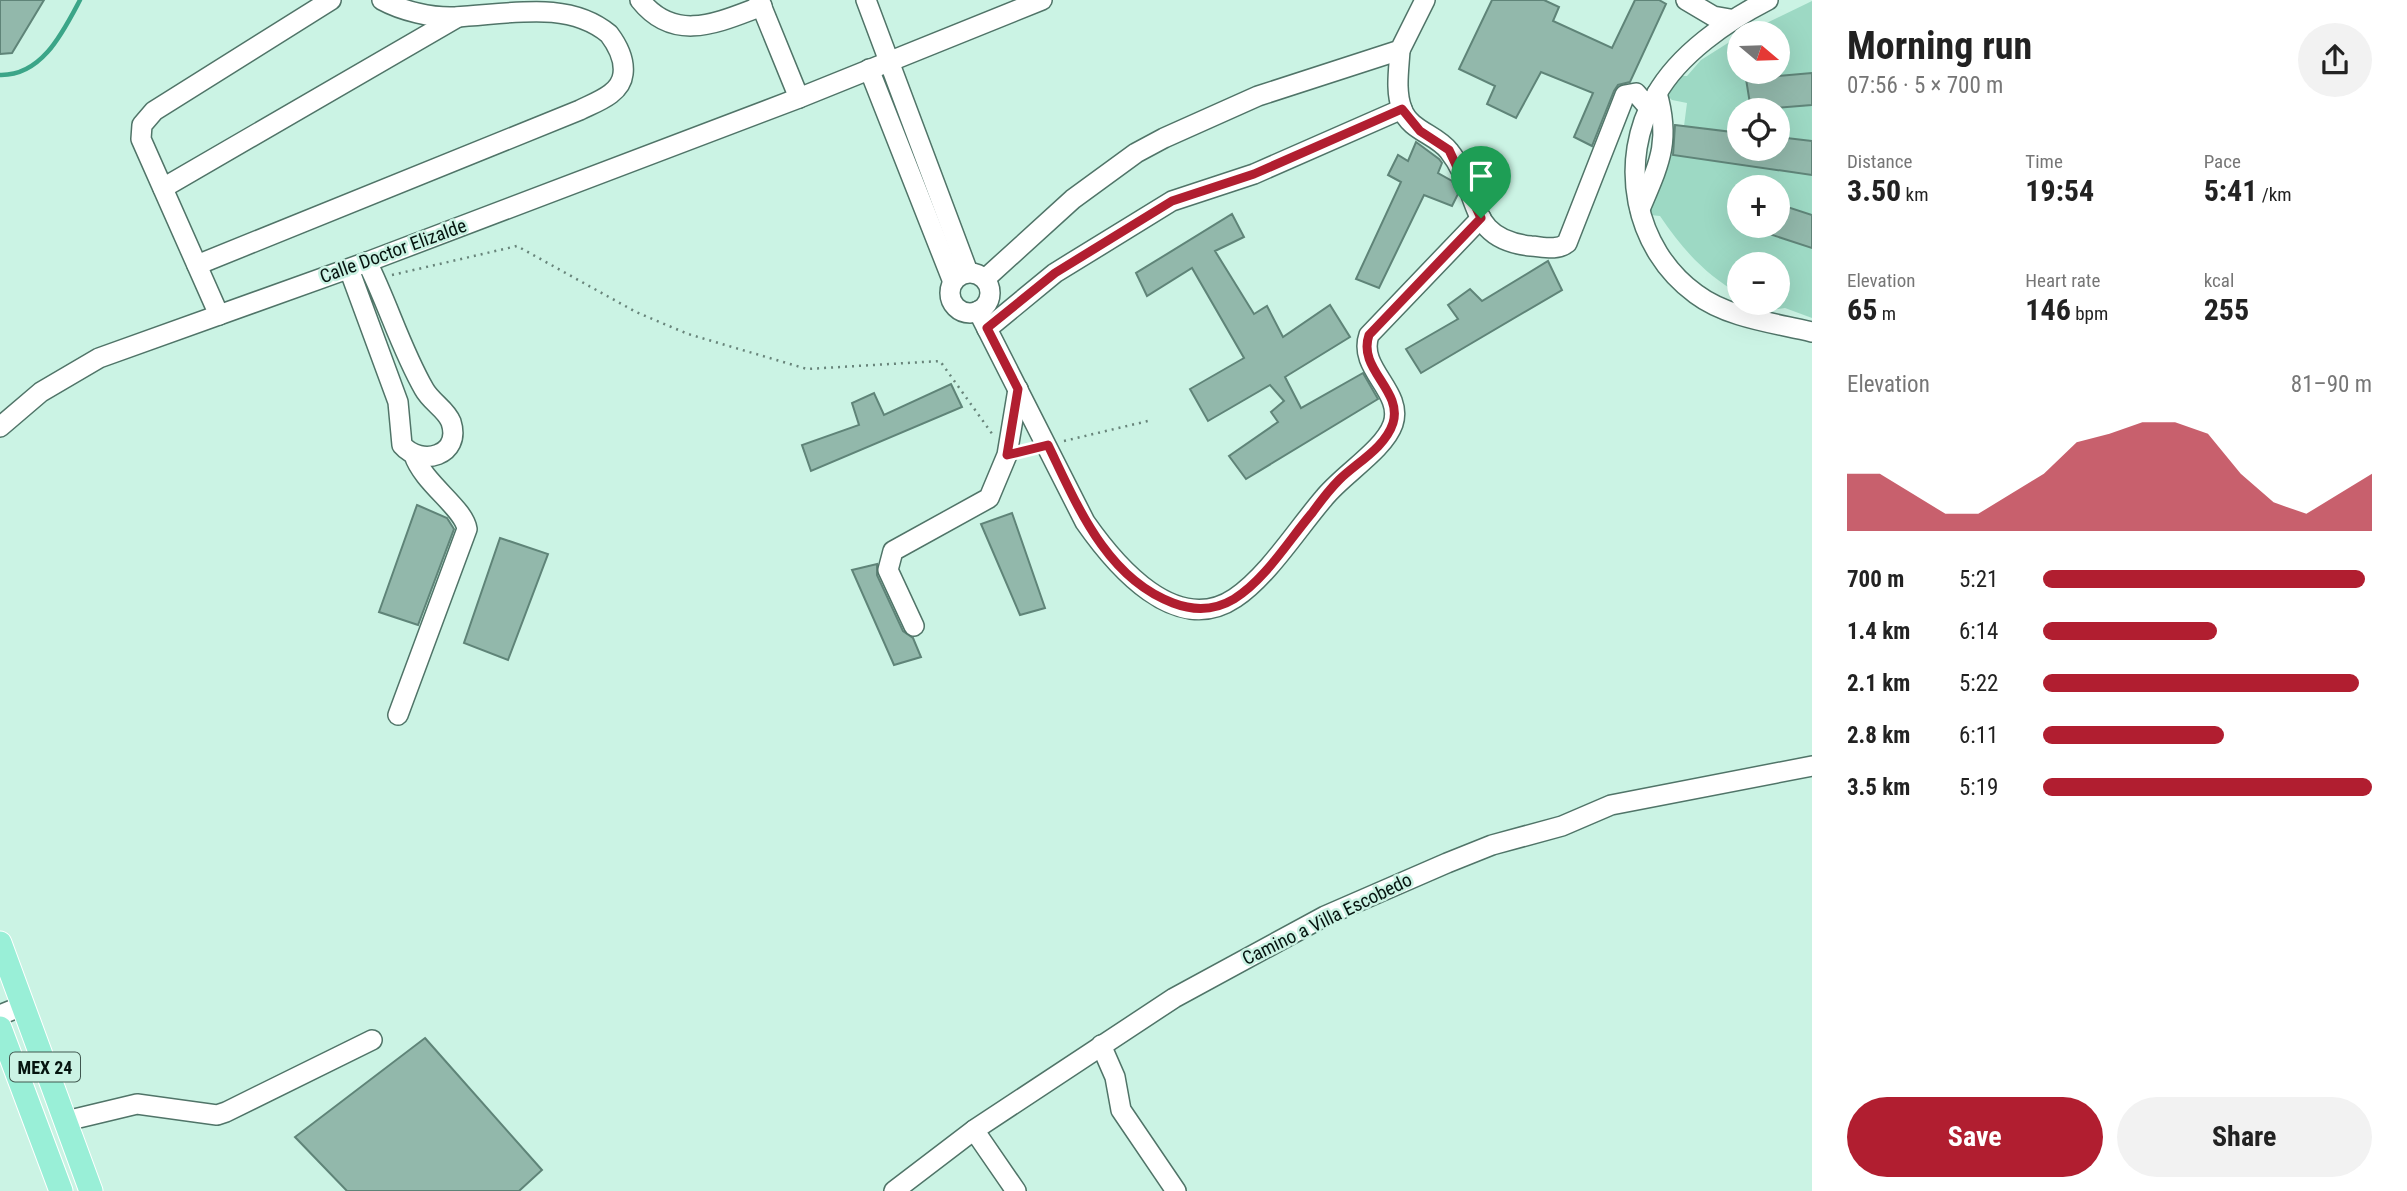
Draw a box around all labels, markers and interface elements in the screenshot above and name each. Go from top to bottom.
north arrow [1727,21,1790,84]
map controls [1727,21,1790,315]
button: share [2298,23,2372,97]
text: Morning run [1847,24,2032,68]
text: 07:56 · 5 × 700 m [1847,72,2003,99]
button: locate [1727,98,1790,161]
pin [1451,146,1511,218]
text: Distance [1847,150,1912,173]
text: Time [2025,150,2063,173]
text: Pace [2204,150,2241,173]
icon: arrive [1462,157,1500,195]
text: 3.50 [1847,173,1901,208]
text: 19:54 [2025,173,2094,208]
text: 5:41 [2204,173,2257,208]
button: + [1727,175,1790,238]
text: km [1901,183,1928,206]
text: /km [2257,183,2292,206]
street label: Calle Doctor Elizalde [316,214,470,288]
button: − [1727,252,1790,315]
text: Elevation [1847,269,1915,292]
text: Heart rate [2025,269,2100,292]
text: kcal [2204,269,2234,292]
text: 65 [1847,292,1877,327]
text: 146 [2025,292,2071,327]
text: 255 [2204,292,2249,327]
text: m [1877,302,1896,325]
text: bpm [2071,302,2108,325]
text: Elevation [1847,371,1930,398]
text: 81–90 m [2291,371,2372,398]
text: 700 m [1847,566,1904,593]
text: 5:21 [1959,566,1998,593]
text: 1.4 km [1847,618,1910,645]
text: 6:14 [1959,618,1998,645]
text: 2.1 km [1847,670,1910,697]
text: 5:22 [1959,670,1998,697]
text: 2.8 km [1847,722,1910,749]
text: 6:11 [1959,722,1998,749]
text: 3.5 km [1847,774,1910,801]
text: 5:19 [1959,774,1998,801]
street label: Camino a Villa Escobedo [1238,868,1416,970]
road number: MEX 24 [10,1052,80,1082]
button: Save [1847,1097,2103,1177]
button: Share [2117,1097,2372,1177]

